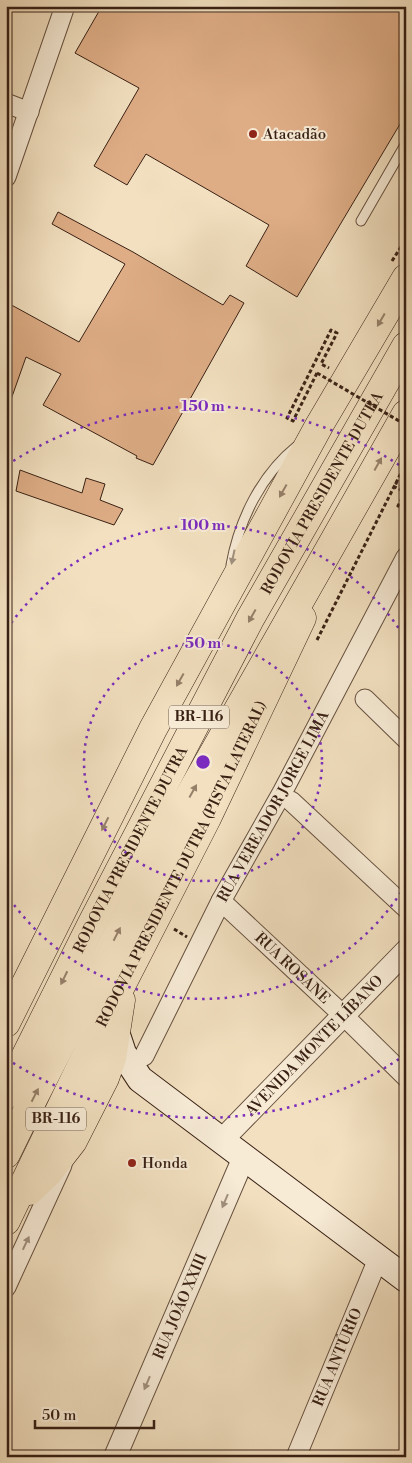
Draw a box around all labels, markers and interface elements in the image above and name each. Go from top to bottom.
place label: Atacadão [262,125,326,144]
marker: Atacadão [247,128,259,140]
one-way arrow [377,314,386,327]
street label: RODOVIA PRESIDENTE DUTRA [257,388,388,598]
text: 150 m [181,397,225,416]
one-way arrow [373,457,382,471]
one-way arrow [279,484,287,499]
text: 100 m [181,516,226,535]
one-way arrow [229,549,237,564]
one-way arrow [247,610,256,623]
text: 50 m [185,634,221,653]
one-way arrow [176,673,184,687]
street label: RODOVIA PRESIDENTE DUTRA (PISTA LATERAL) [92,698,271,1030]
road number: BR-116 [169,706,229,729]
street label: RUA VEREADOR JORGE LIMA [213,707,333,906]
street label: RODOVIA PRESIDENTE DUTRA [69,742,192,956]
centre of rings [194,753,212,771]
one-way arrow [188,784,197,797]
one-way arrow [101,817,109,832]
one-way arrow [113,927,121,942]
street label: RUA ROSANE [251,928,334,1008]
one-way arrow [60,971,68,986]
street label: AVENIDA MONTE LÍBANO [240,971,387,1121]
one-way arrow [31,1087,39,1102]
road number: BR-116 [26,1108,86,1130]
place label: Honda [142,1154,188,1173]
marker: Honda [126,1157,138,1169]
one-way arrow [221,1194,229,1208]
one-way arrow [23,1236,31,1250]
street label: RUA JOÃO XXIII [149,1250,211,1362]
street label: RUA ANTÚRIO [308,1305,366,1409]
one-way arrow [143,1376,151,1390]
scale bar [35,1398,154,1430]
text: 50 m [42,1406,76,1425]

